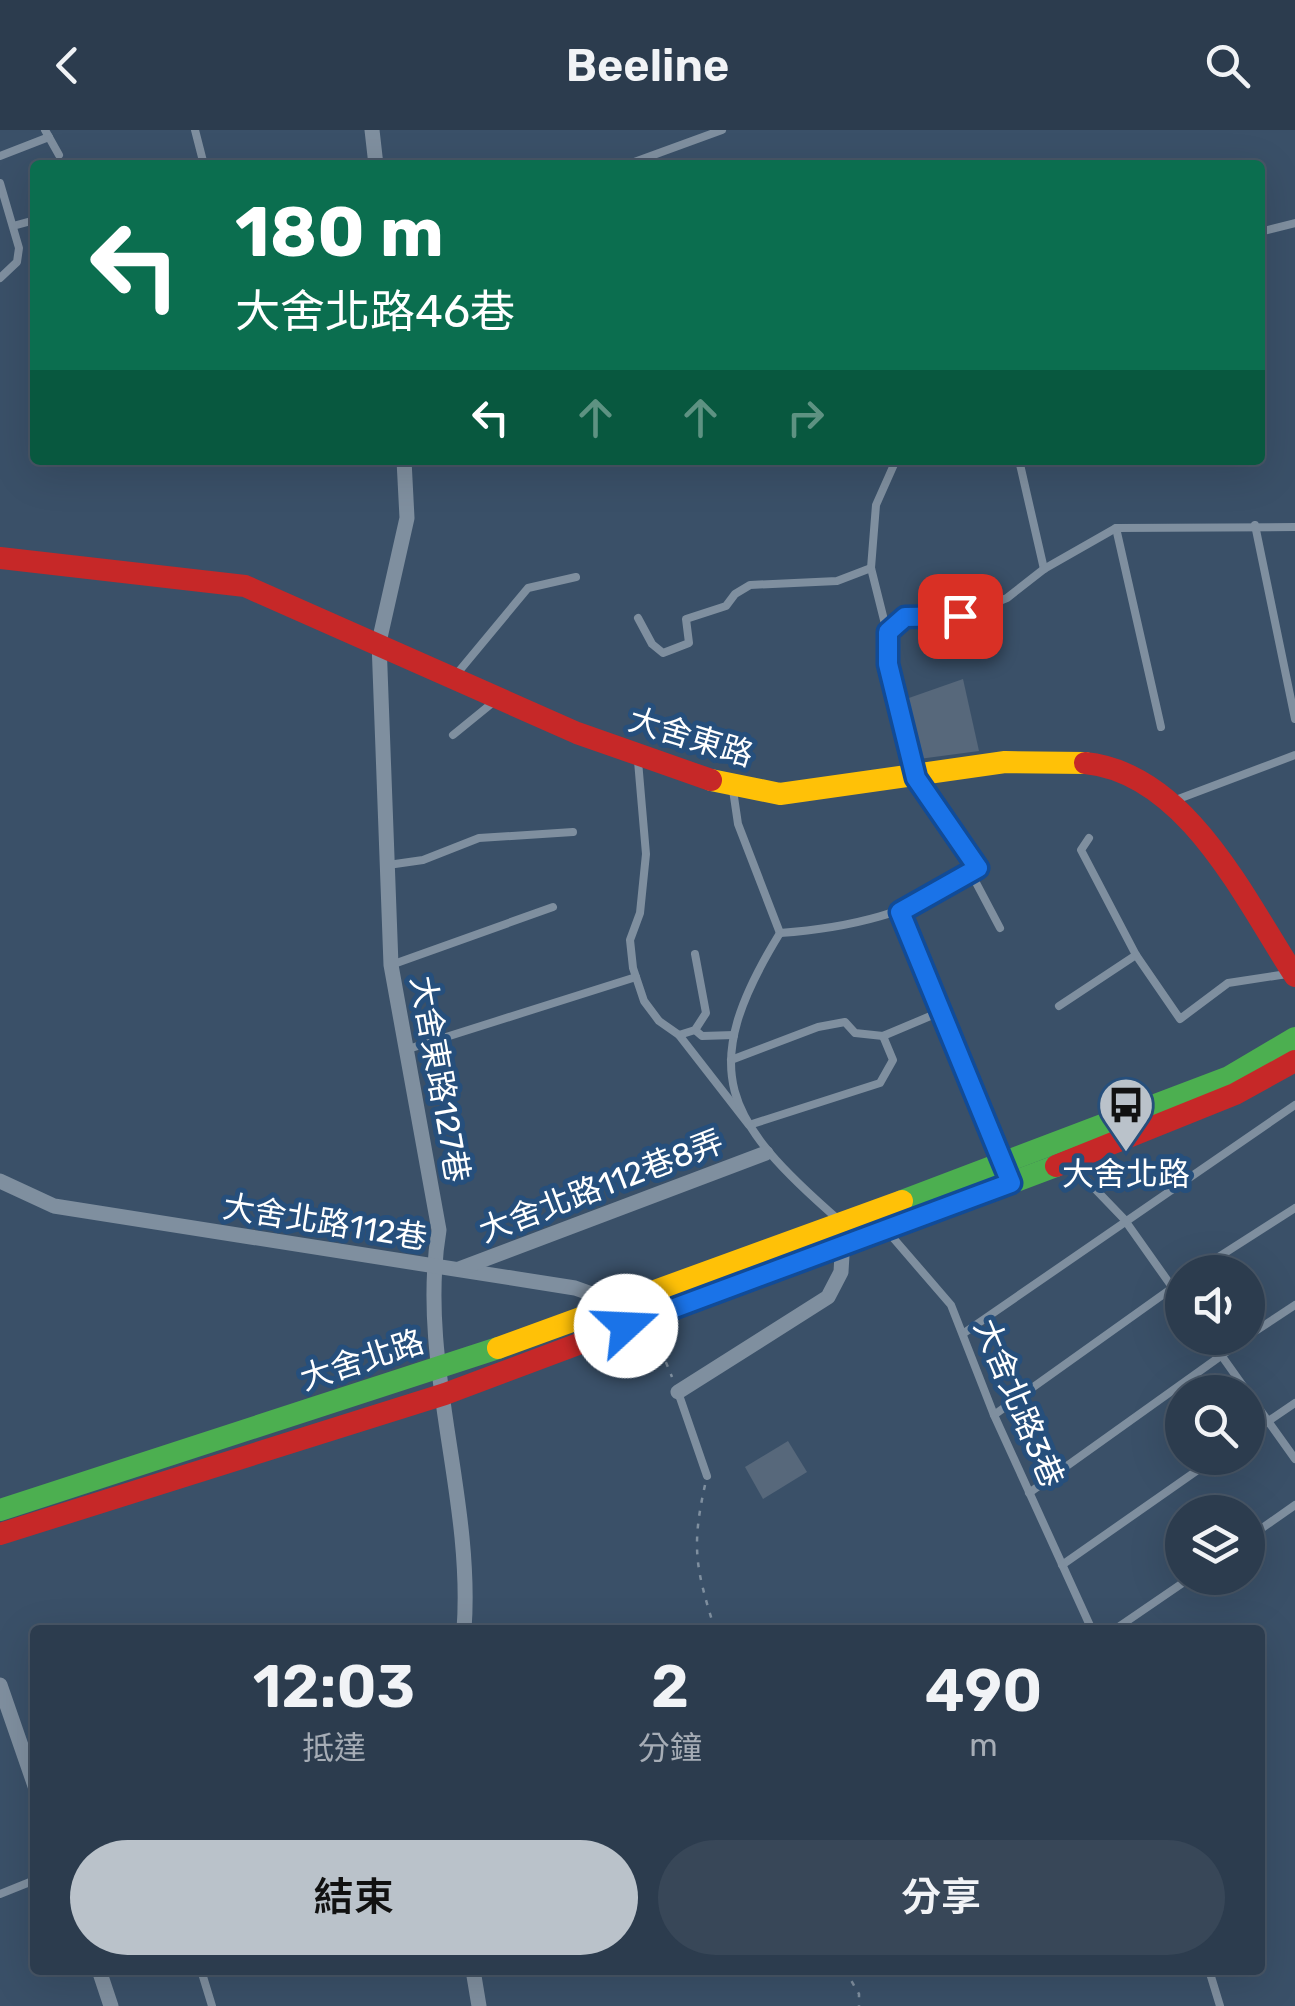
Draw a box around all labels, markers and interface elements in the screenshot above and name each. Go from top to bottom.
icon: back [40,38,95,93]
icon: search [1200,38,1255,93]
text: Beeline [566,39,729,92]
text: 180 m [235,191,444,274]
icon: left [70,200,200,330]
text: 大舍北路46巷 [235,285,515,338]
icon: left [463,390,518,445]
icon: ahead [568,390,623,445]
icon: ahead [673,390,728,445]
icon: right [778,390,833,445]
pin [918,574,1003,659]
icon: arrive [933,589,988,644]
street label: 大舍東路 [624,700,758,774]
street label: 大舍東路127巷 [403,973,477,1185]
bus stop icon: 大舍北路 [1096,1075,1156,1154]
street label: 大舍北路112巷8弄 [474,1122,728,1250]
place label: 大舍北路 [1062,1155,1190,1193]
street label: 大舍北路112巷 [220,1187,430,1257]
map controls [1165,1255,1265,1595]
button: sound [1165,1255,1265,1355]
position arrow [574,1274,678,1378]
street label: 大舍北路3巷 [966,1313,1072,1493]
street label: 大舍北路 [295,1322,429,1398]
button: search [1165,1375,1265,1475]
button: layers [1165,1495,1265,1595]
text: 12:03 [253,1651,415,1722]
text: 2 [651,1651,689,1722]
text: 490 [925,1655,1042,1726]
text: m [969,1726,998,1764]
text: 抵達 [302,1729,366,1767]
text: 分鐘 [638,1729,702,1767]
button: 結束 [70,1840,638,1955]
button: 分享 [658,1840,1225,1955]

